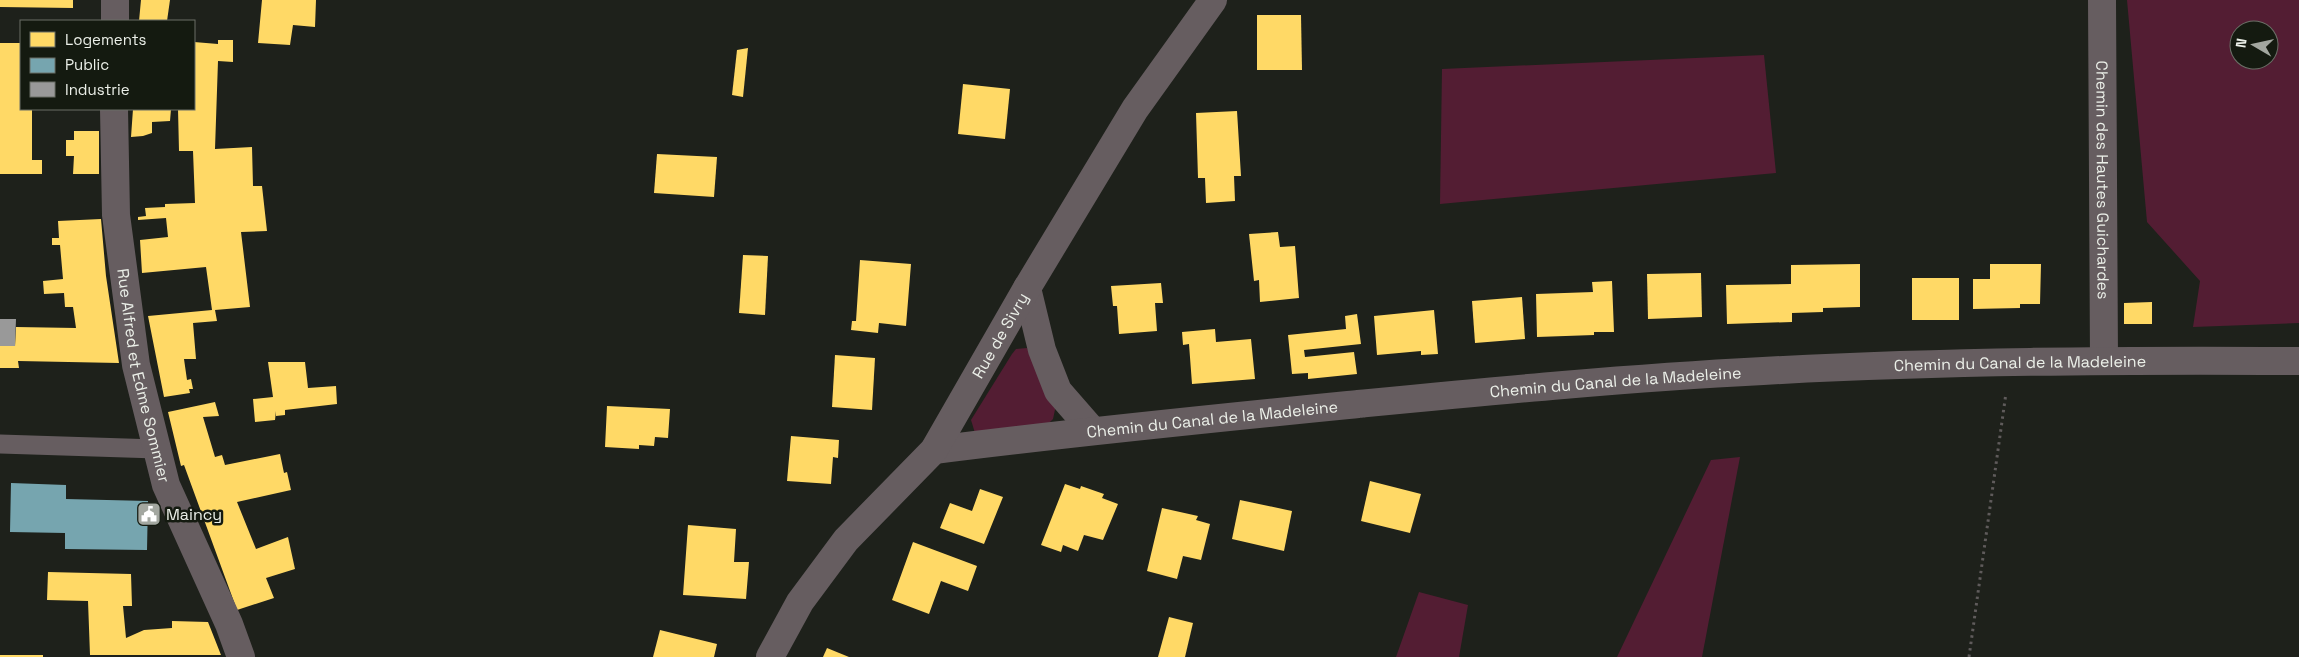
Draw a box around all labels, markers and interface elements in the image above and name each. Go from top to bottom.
legend [20,20,195,110]
north arrow [2229,20,2279,70]
text: Logements [65,30,147,49]
text: N [2232,37,2251,49]
text: Public [65,55,109,74]
street label: Chemin des Hautes Guichardes [2091,61,2114,299]
text: Industrie [65,80,130,99]
street label: Rue Alfred et Edme Sommier [112,267,175,485]
street label: Rue de Sivry [967,289,1033,382]
street label: Chemin du Canal de la Madeleine [1893,351,2146,376]
street label: Chemin du Canal de la Madeleine [1489,362,1742,402]
street label: Chemin du Canal de la Madeleine [1086,396,1339,443]
public building icon: Maincy [136,501,162,527]
place label: Maincy [166,504,222,525]

